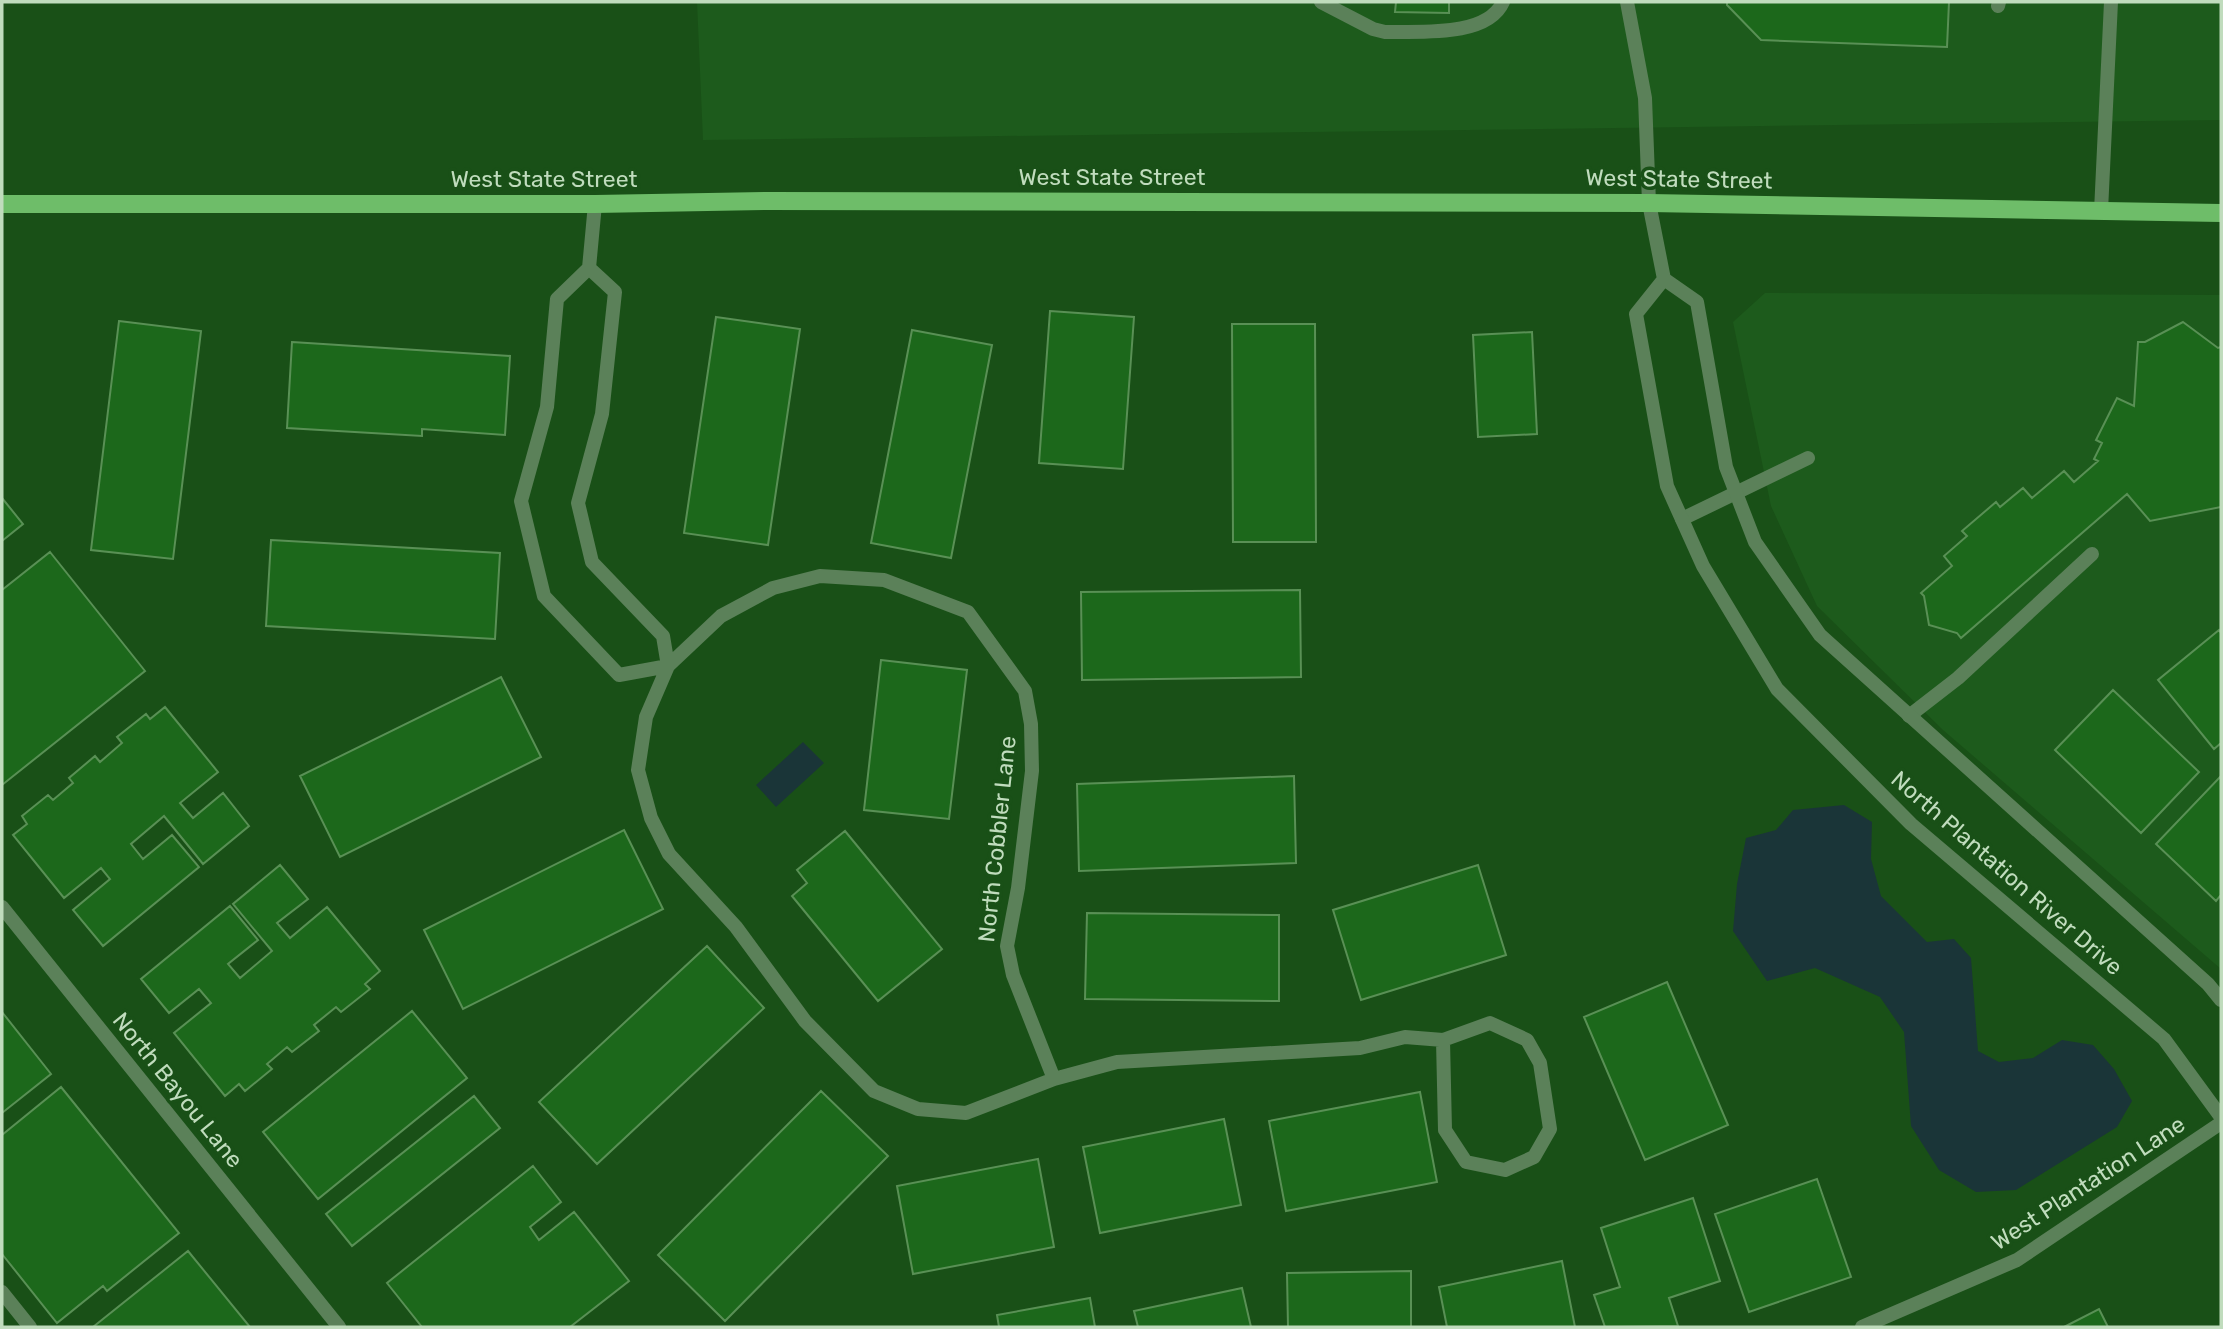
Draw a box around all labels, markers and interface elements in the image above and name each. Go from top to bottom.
street label: West State Street [1018,163,1206,191]
street label: West State Street [1585,163,1773,195]
street label: West State Street [450,165,638,193]
street label: North Cobbler Lane [972,734,1022,944]
street label: North Plantation River Drive [1886,765,2128,981]
street label: North Bayou Lane [107,1007,249,1173]
street label: West Plantation Lane [1986,1110,2190,1256]

